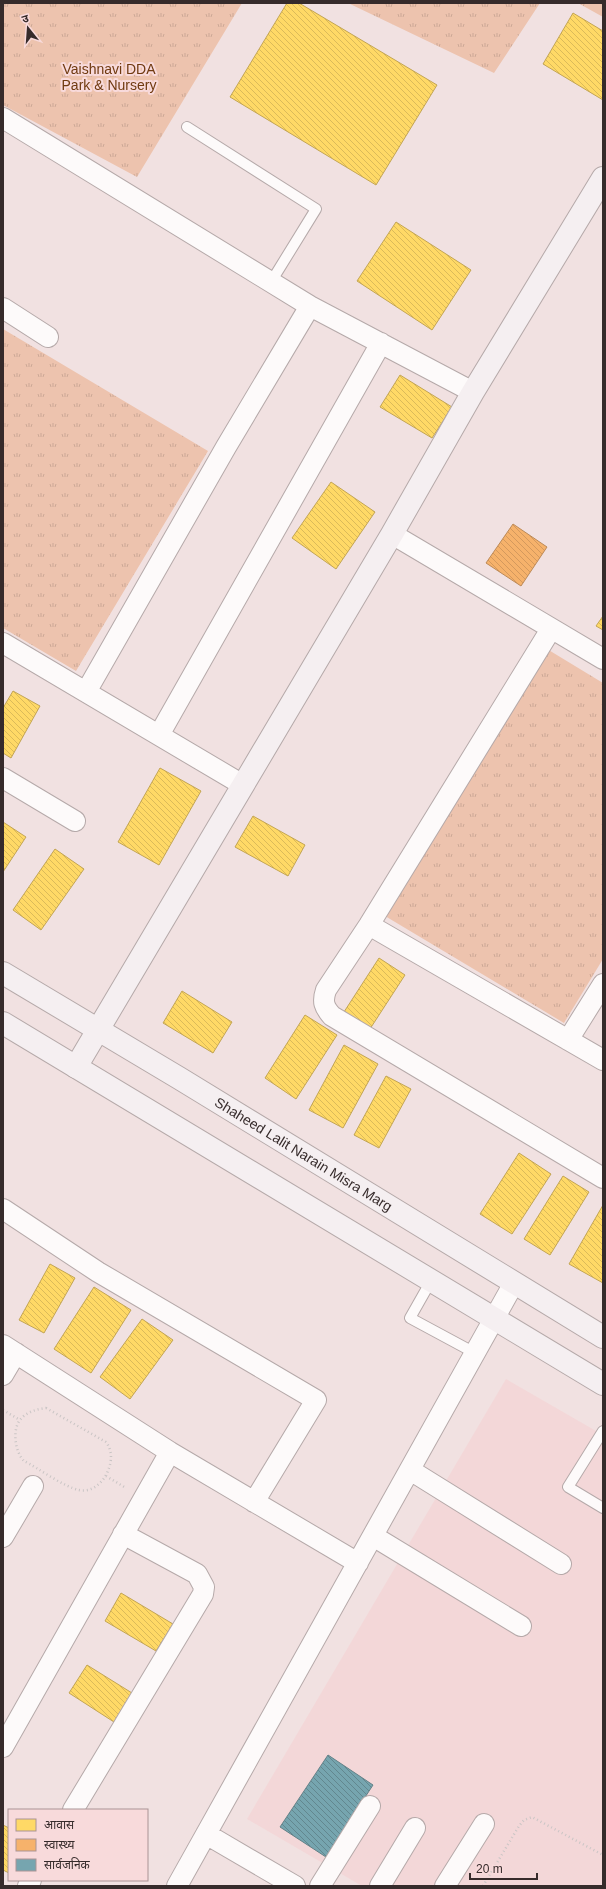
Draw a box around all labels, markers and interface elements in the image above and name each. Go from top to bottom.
north arrow [8,8,48,48]
text: उ [20,12,30,25]
park label: Vaishnavi DDA Park & Nursery [62,61,156,93]
street label: Shaheed Lalit Narain Misra Marg [212,1094,395,1214]
legend [8,1809,148,1881]
text: आवास [44,1818,75,1832]
text: स्वास्थ्य [44,1838,76,1852]
scale bar [470,1855,537,1881]
text: सार्वजनिक [44,1857,91,1872]
text: 20 m [476,1862,503,1876]

